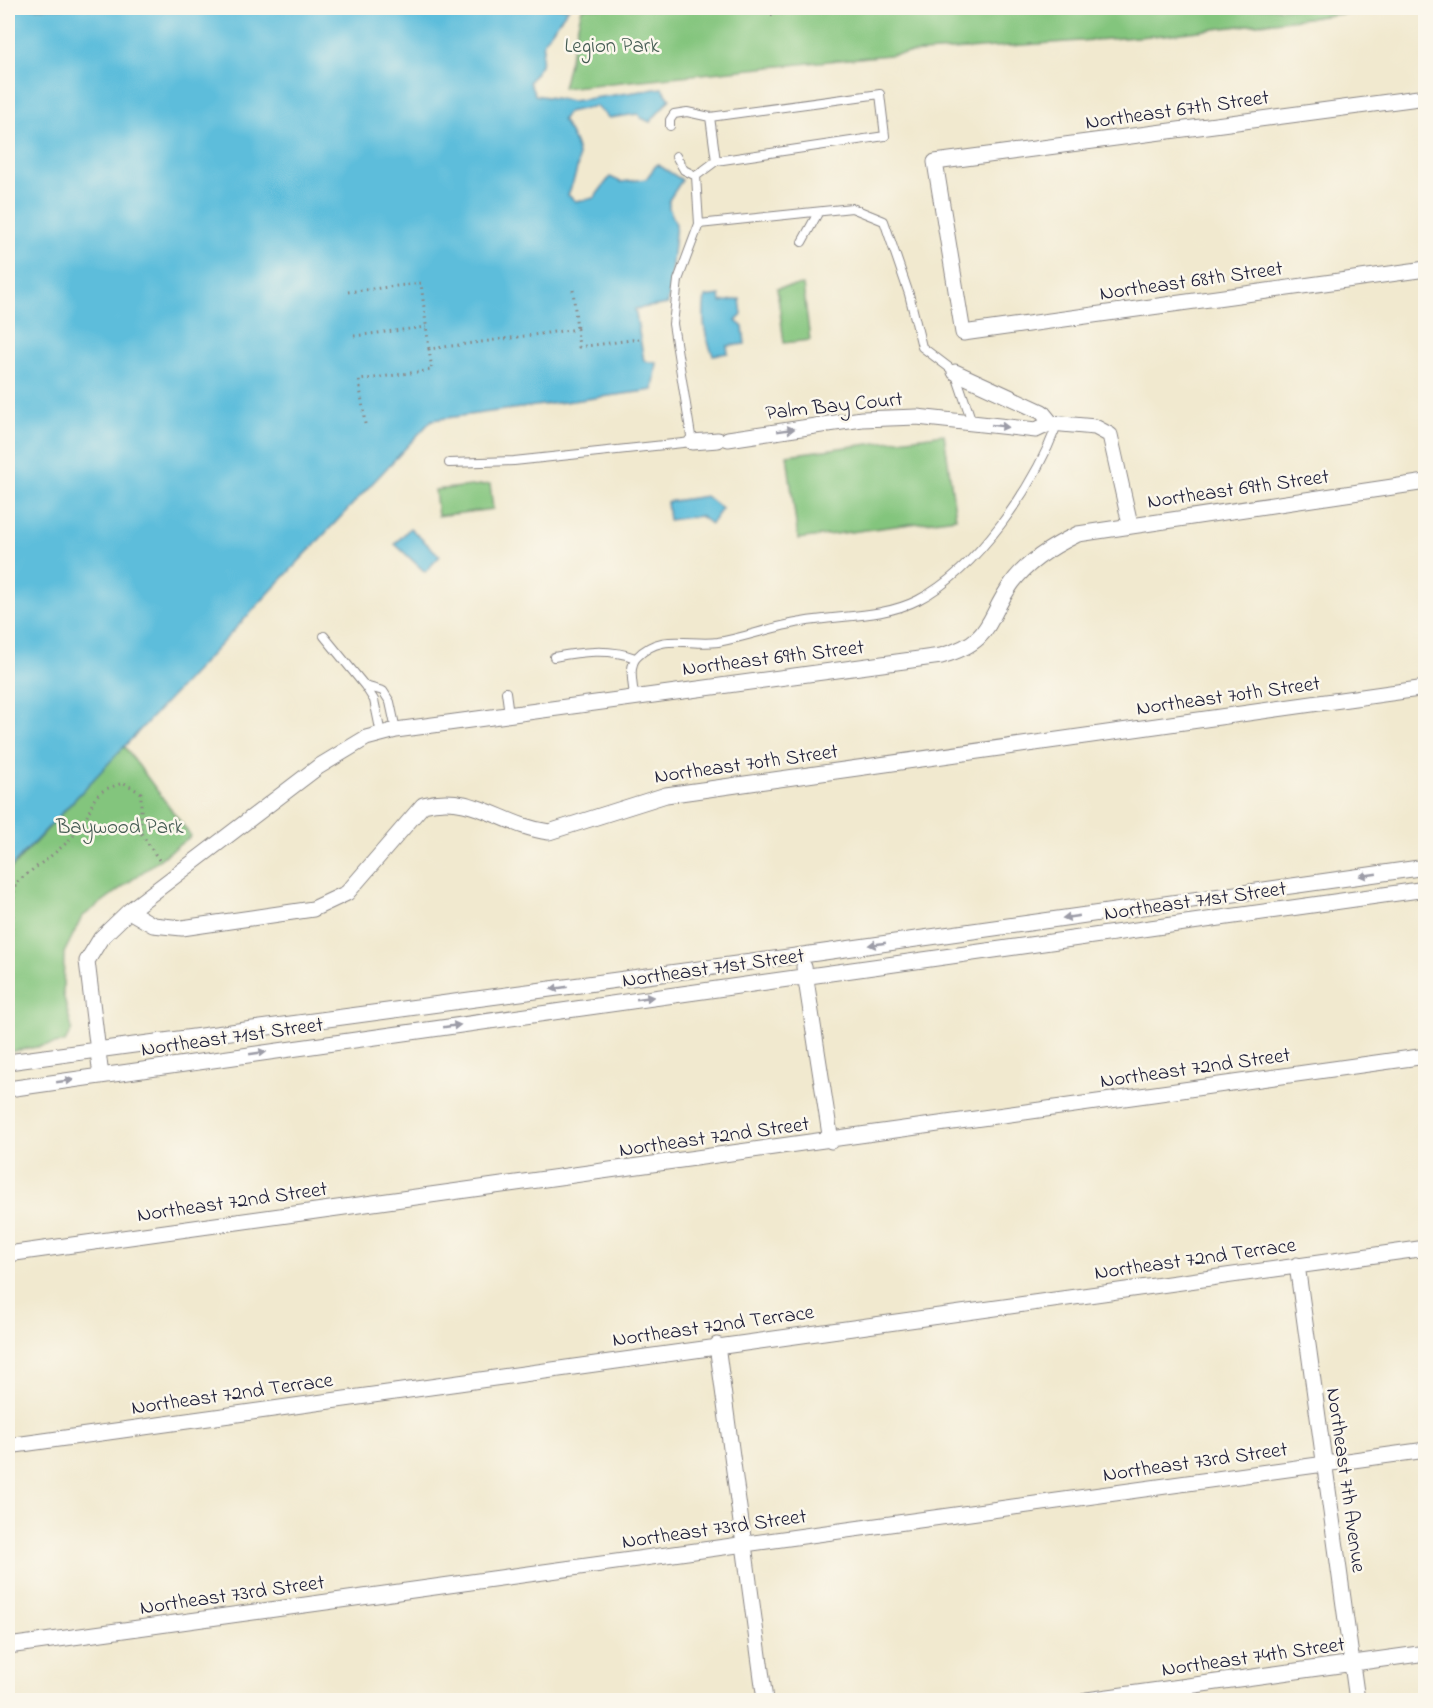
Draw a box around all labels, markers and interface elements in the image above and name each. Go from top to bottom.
park label: Legion Park [565,32,660,64]
street label: Northeast 67th Street [1083,83,1271,139]
street label: Northeast 68th Street [1098,254,1285,310]
street label: Palm Bay Court [764,385,904,431]
one-way arrow [991,421,1010,430]
one-way arrow [776,426,795,435]
street label: Northeast 69th Street [1146,462,1331,518]
street label: Northeast 69th Street [681,633,866,685]
street label: Northeast 70th Street [1134,669,1322,725]
street label: Northeast 70th Street [652,737,840,793]
park label: Baywood Park [55,813,185,845]
one-way arrow [1358,871,1377,880]
street label: Northeast 71st Street [1102,874,1288,930]
one-way arrow [1061,913,1080,922]
one-way arrow [868,940,887,949]
street label: Northeast 71st Street [620,941,806,997]
one-way arrow [550,983,569,992]
one-way arrow [635,993,654,1003]
street label: Northeast 71st Street [139,1010,325,1066]
one-way arrow [442,1021,461,1030]
street label: Northeast 72nd Street [1098,1041,1292,1097]
one-way arrow [249,1049,268,1058]
one-way arrow [56,1076,75,1085]
street label: Northeast 72nd Street [617,1110,811,1166]
street label: Northeast 72nd Street [135,1175,329,1231]
street label: Northeast 72nd Terrace [1092,1231,1299,1289]
street label: Northeast 72nd Terrace [610,1298,817,1356]
street label: Northeast 72nd Terrace [129,1366,336,1424]
street label: Northeast 7th Avenue [1317,1386,1373,1575]
street label: Northeast 73rd Street [1101,1435,1290,1491]
street label: Northeast 73rd Street [620,1502,809,1558]
street label: Northeast 73rd Street [138,1568,327,1624]
street label: Northeast 74th Street [1160,1630,1347,1686]

